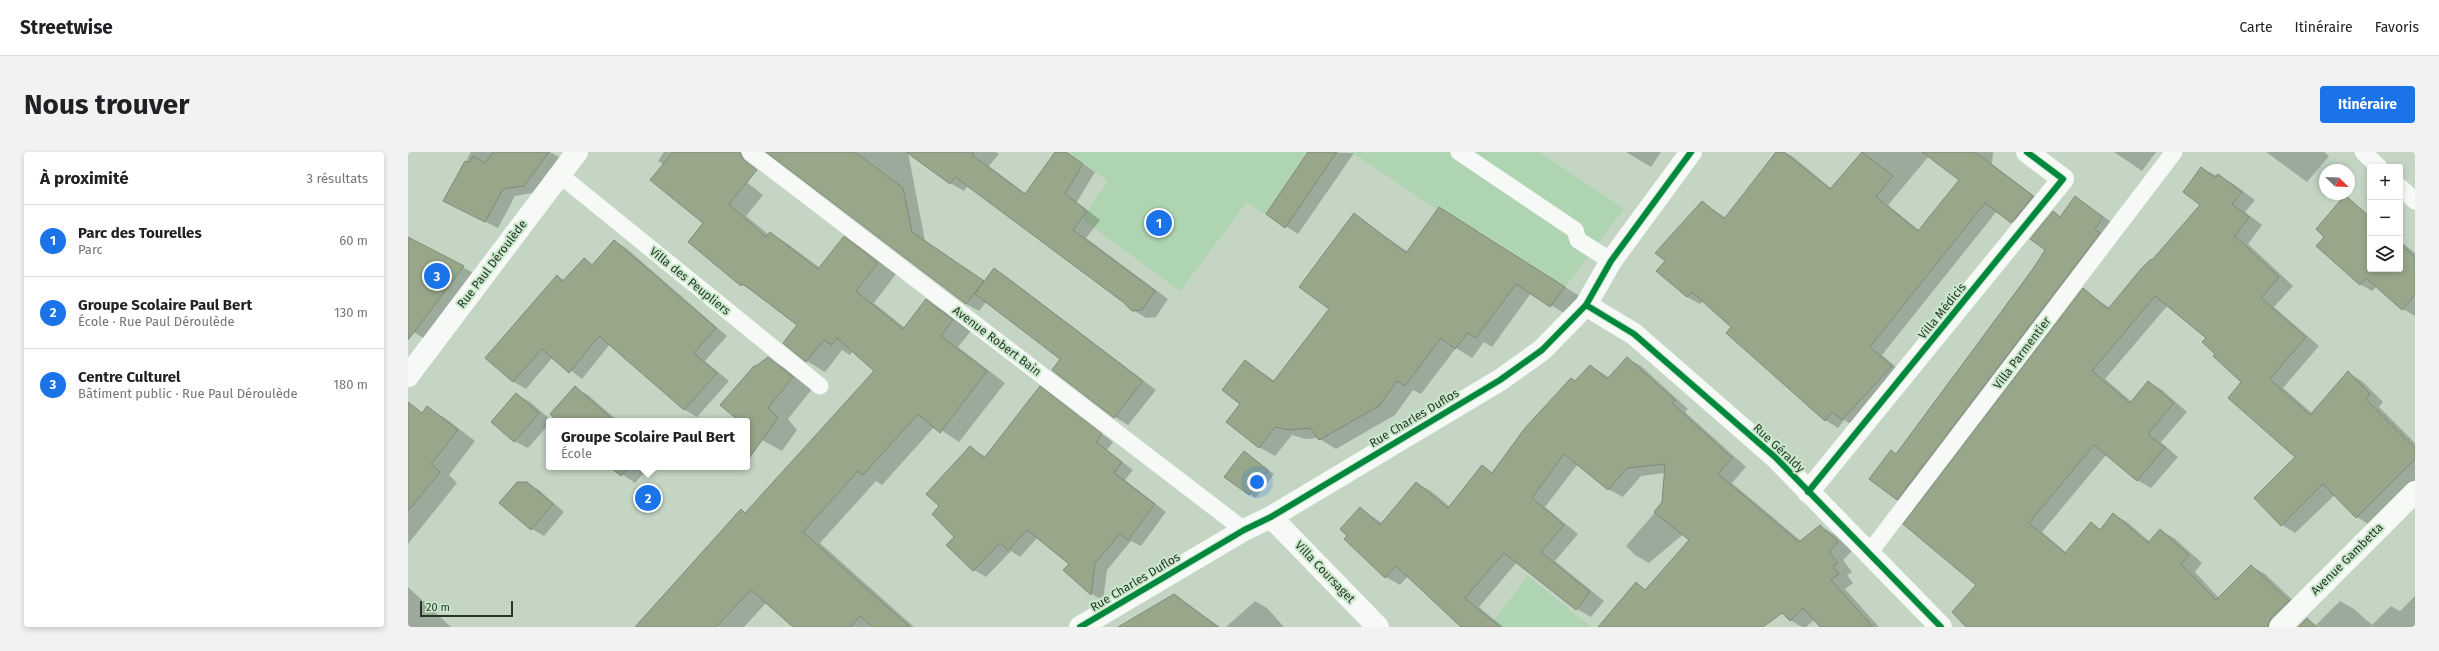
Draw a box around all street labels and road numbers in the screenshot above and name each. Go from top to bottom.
street label: Rue Paul Déroulède [454,217,530,311]
street label: Villa des Peupliers [647,244,734,318]
street label: Villa Médicis [1915,280,1969,342]
street label: Avenue Robert Bain [950,303,1044,379]
street label: Villa Parmentier [1990,314,2054,392]
street label: Rue Charles Duflos [1367,386,1462,450]
street label: Rue Géraldy [1750,421,1808,475]
street label: Avenue Gambetta [2308,520,2386,598]
street label: Villa Coursaget [1292,538,1358,606]
street label: Rue Charles Duflos [1088,550,1183,614]

